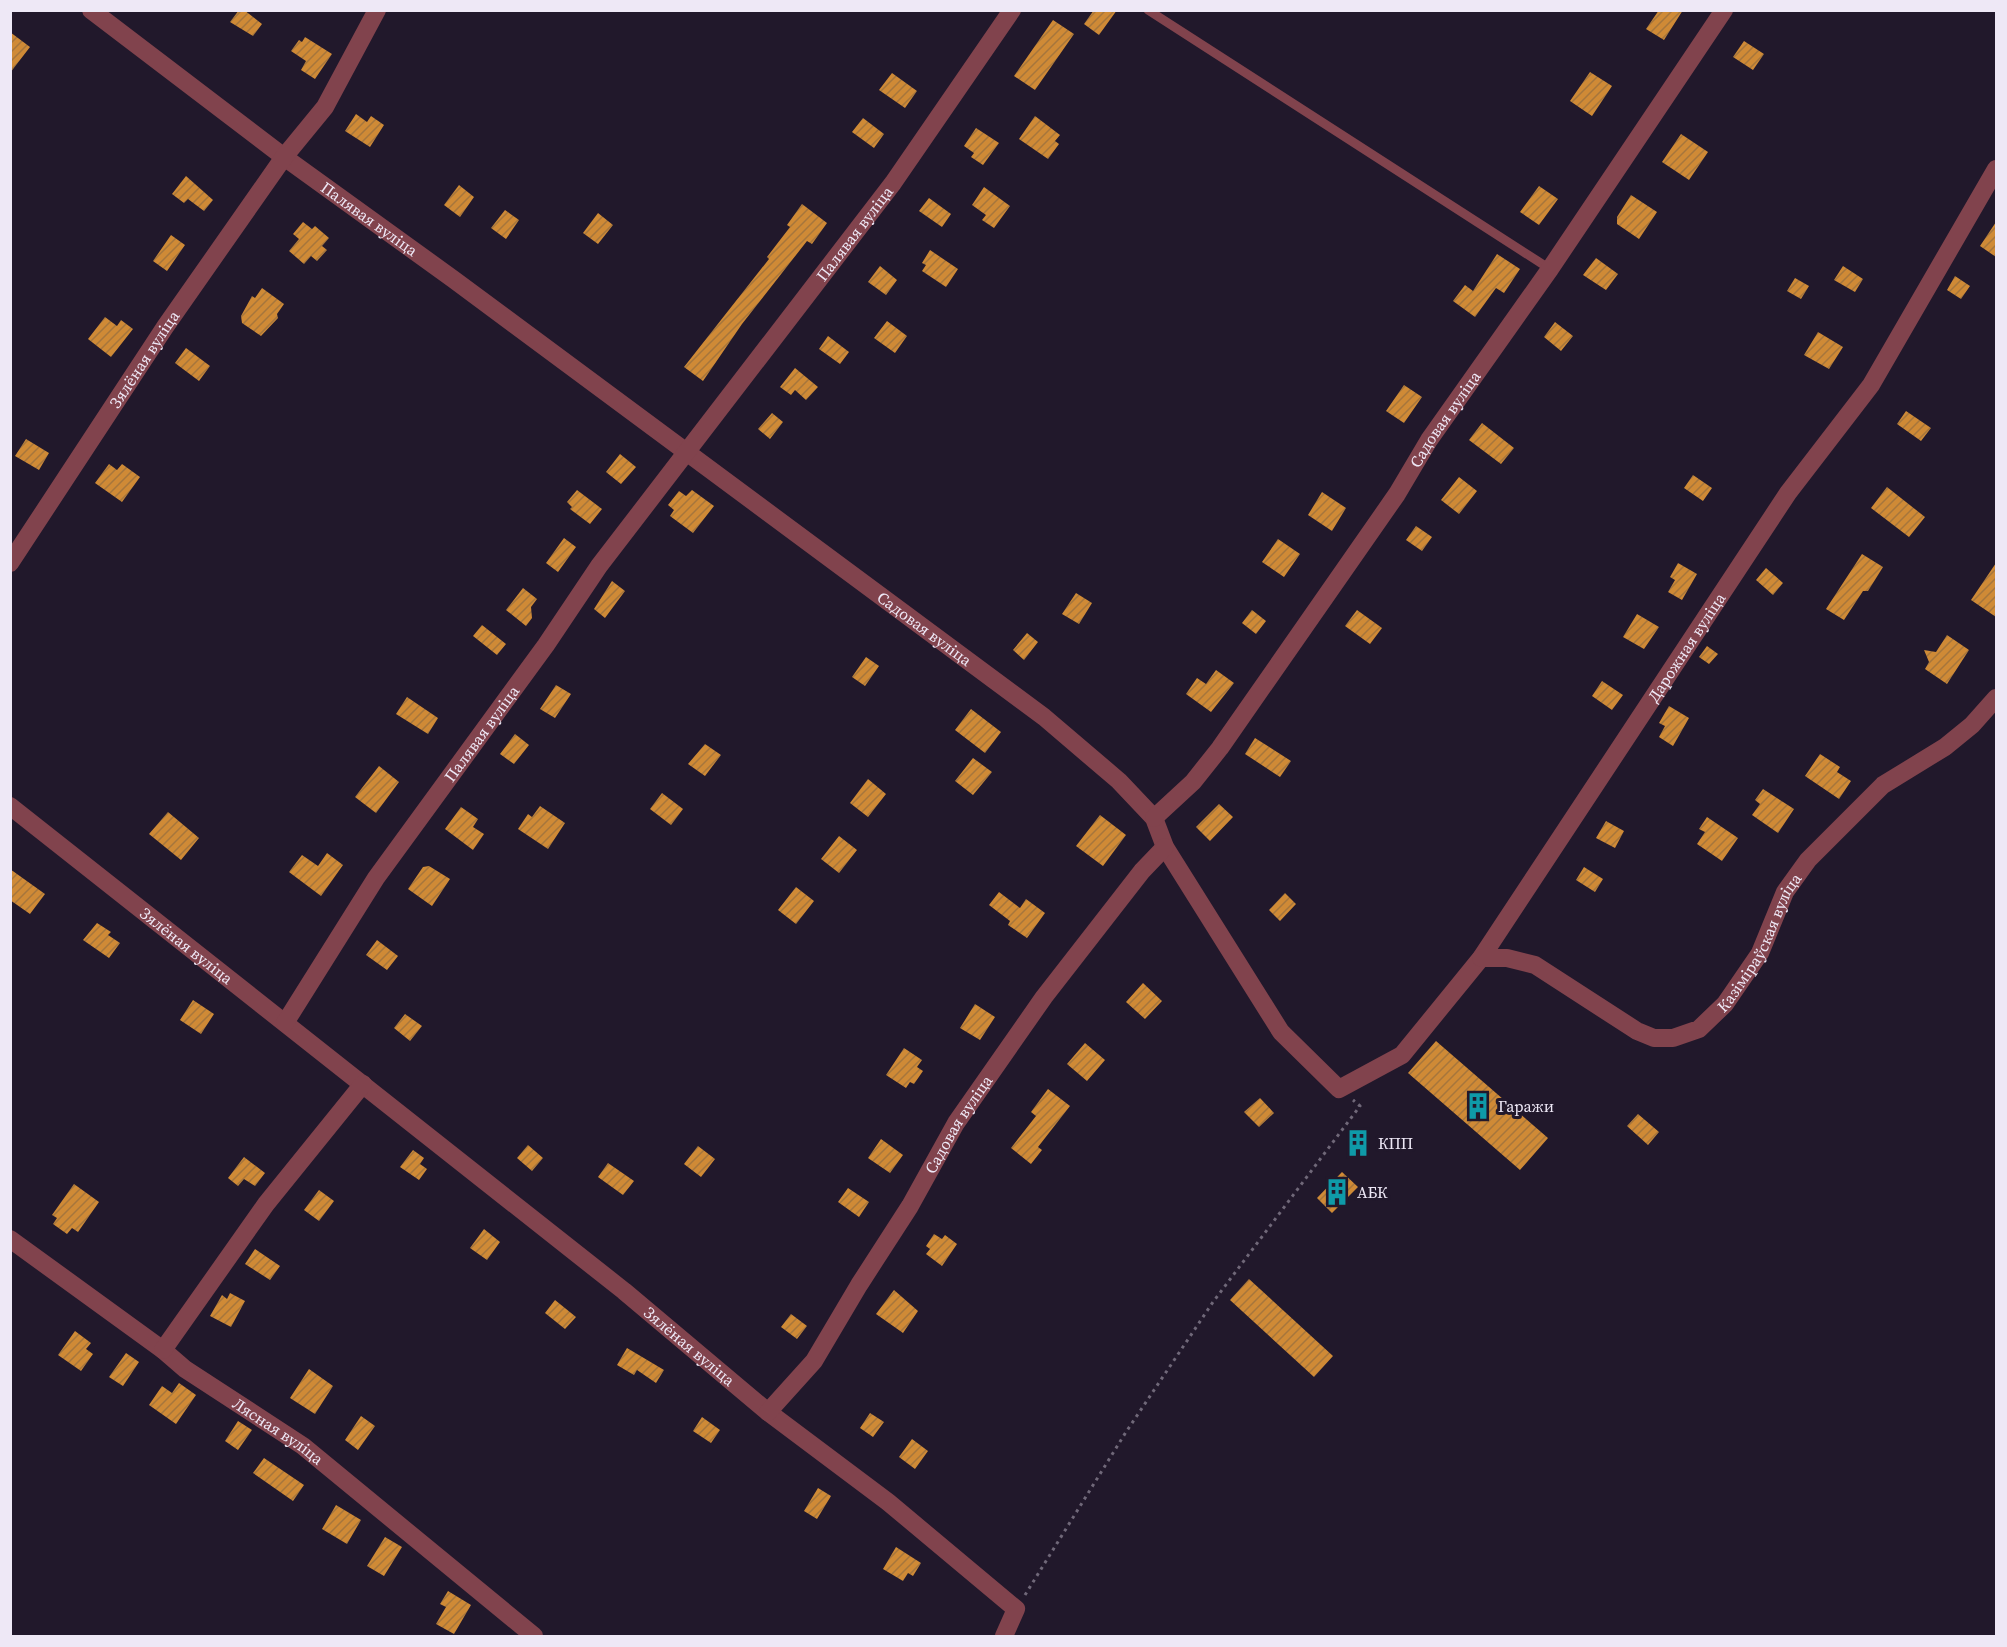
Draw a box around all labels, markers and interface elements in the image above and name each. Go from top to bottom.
street label: Палявая вуліца [317,176,423,262]
street label: Палявая вуліца [811,181,898,286]
street label: Зялёная вуліца [104,305,185,412]
street label: Садовая вуліца [1404,366,1486,472]
street label: Садовая вуліца [873,586,977,671]
street label: Дарожная вуліца [1642,587,1731,706]
street label: Палявая вуліца [439,680,525,786]
street label: Казіміраўская вуліца [1712,868,1807,1017]
street label: Зялёная вуліца [135,902,238,990]
street label: Садовая вуліца [919,1070,998,1178]
building icon: Гаражи [1463,1091,1493,1121]
place label: Гаражи [1498,1095,1554,1117]
building icon: КПП [1343,1128,1373,1158]
place label: КПП [1378,1132,1413,1154]
building icon: АБК [1322,1177,1352,1207]
place label: АБК [1357,1181,1388,1203]
street label: Зялёная вуліца [639,1301,740,1391]
street label: Лясная вуліца [228,1392,329,1470]

